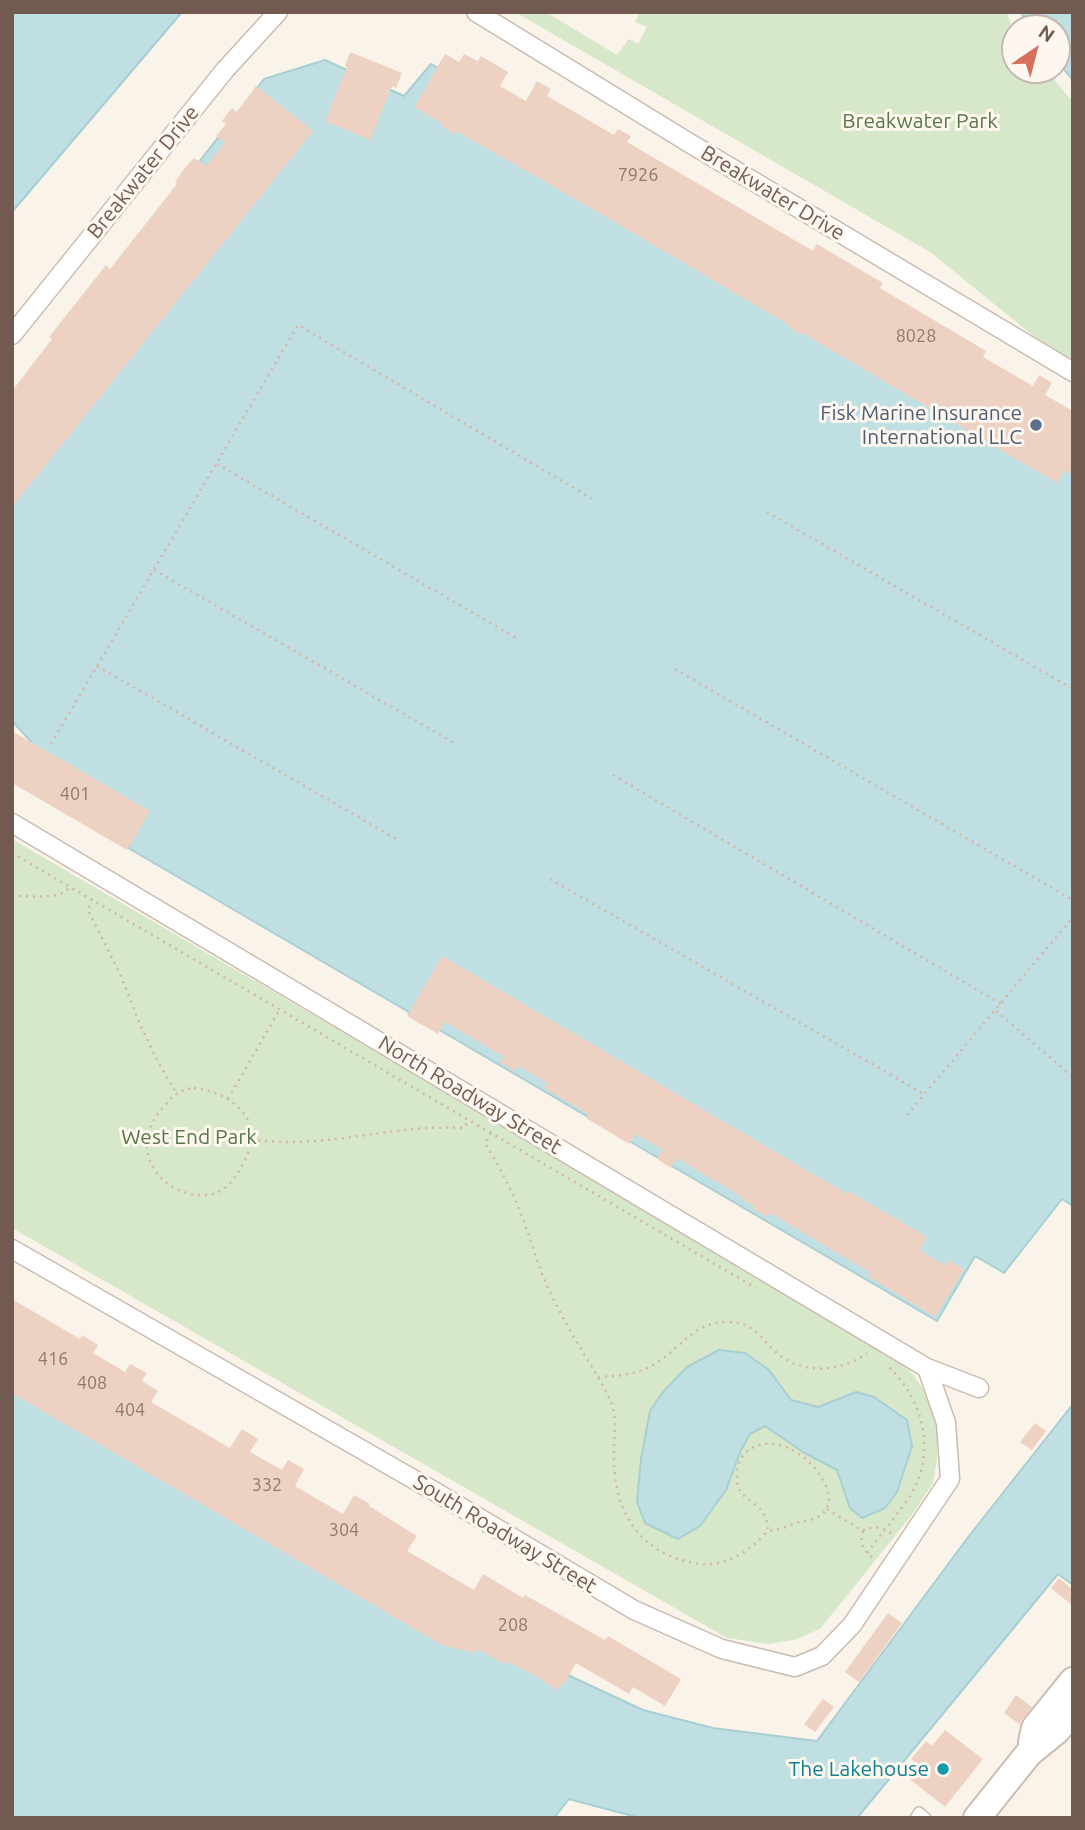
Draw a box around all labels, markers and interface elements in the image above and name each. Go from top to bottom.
north arrow [1001,14,1071,84]
text: N [1035,20,1059,47]
street label: Breakwater Drive [82,101,204,243]
park label: Breakwater Park [842,108,998,134]
street label: Breakwater Drive [696,140,850,246]
house number: 7926 [618,164,658,186]
house number: 8028 [896,325,936,347]
place label: Fisk Marine Insurance International LLC [820,400,1022,450]
marker: Fisk Marine Insurance International LLC [1028,417,1044,433]
house number: 401 [60,783,90,805]
street label: North Roadway Street [374,1030,566,1160]
park label: West End Park [121,1124,257,1150]
house number: 416 [38,1348,68,1370]
house number: 408 [77,1372,107,1394]
house number: 404 [115,1399,145,1421]
street label: South Roadway Street [409,1469,601,1599]
house number: 332 [252,1474,282,1496]
house number: 304 [329,1519,359,1541]
house number: 208 [498,1614,528,1636]
place label: The Lakehouse [789,1756,929,1782]
marker: The Lakehouse [935,1761,951,1777]

